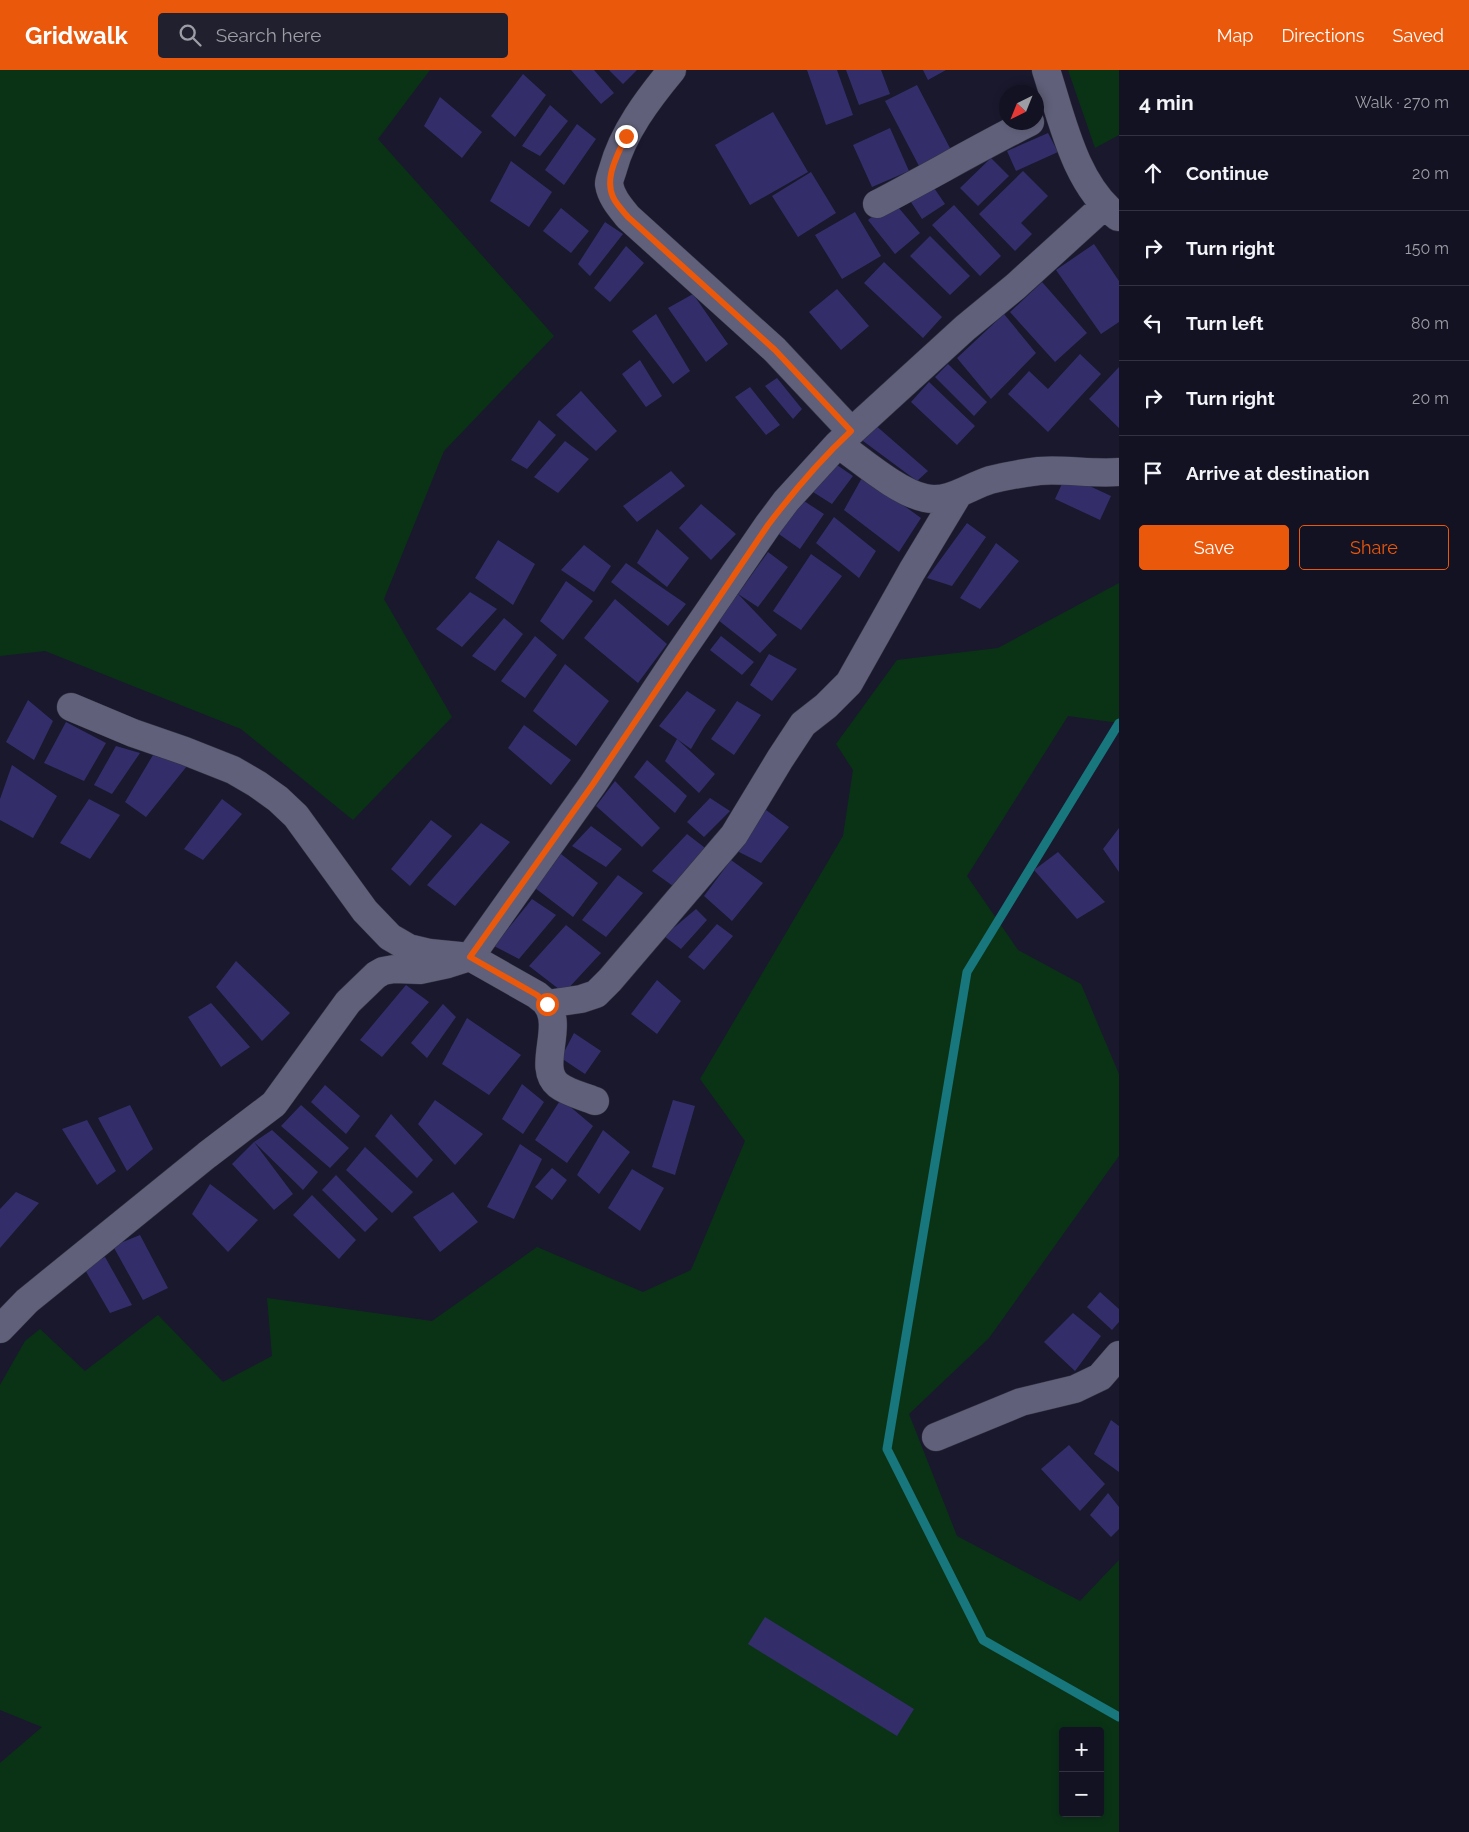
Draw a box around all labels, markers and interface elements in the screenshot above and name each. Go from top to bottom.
search box [158,13,508,58]
text: Gridwalk [25,21,128,50]
icon: search [176,21,204,49]
text: Search here [216,24,321,46]
text: Map [1217,25,1253,46]
text: Directions [1281,25,1365,46]
text: Saved [1393,25,1444,46]
north arrow [999,85,1044,130]
text: 4 min [1139,90,1194,115]
text: Walk · 270 m [1355,93,1449,112]
route end [615,125,638,148]
icon: ahead [1139,159,1167,187]
text: Continue [1186,162,1269,184]
text: 20 m [1412,164,1449,183]
icon: right [1139,234,1167,262]
text: Turn right [1186,237,1275,259]
text: 150 m [1405,239,1449,258]
icon: left [1139,309,1167,337]
text: Turn left [1186,312,1263,334]
text: 80 m [1411,314,1449,333]
icon: right [1139,384,1167,412]
text: Turn right [1186,387,1275,409]
text: 20 m [1412,389,1449,408]
icon: arrive [1139,459,1167,487]
text: Arrive at destination [1186,462,1370,484]
button: Save [1139,525,1289,570]
button: Share [1299,525,1449,570]
route start [536,993,559,1016]
map controls [1059,1727,1104,1817]
button: + [1059,1727,1104,1772]
button: − [1059,1772,1104,1817]

